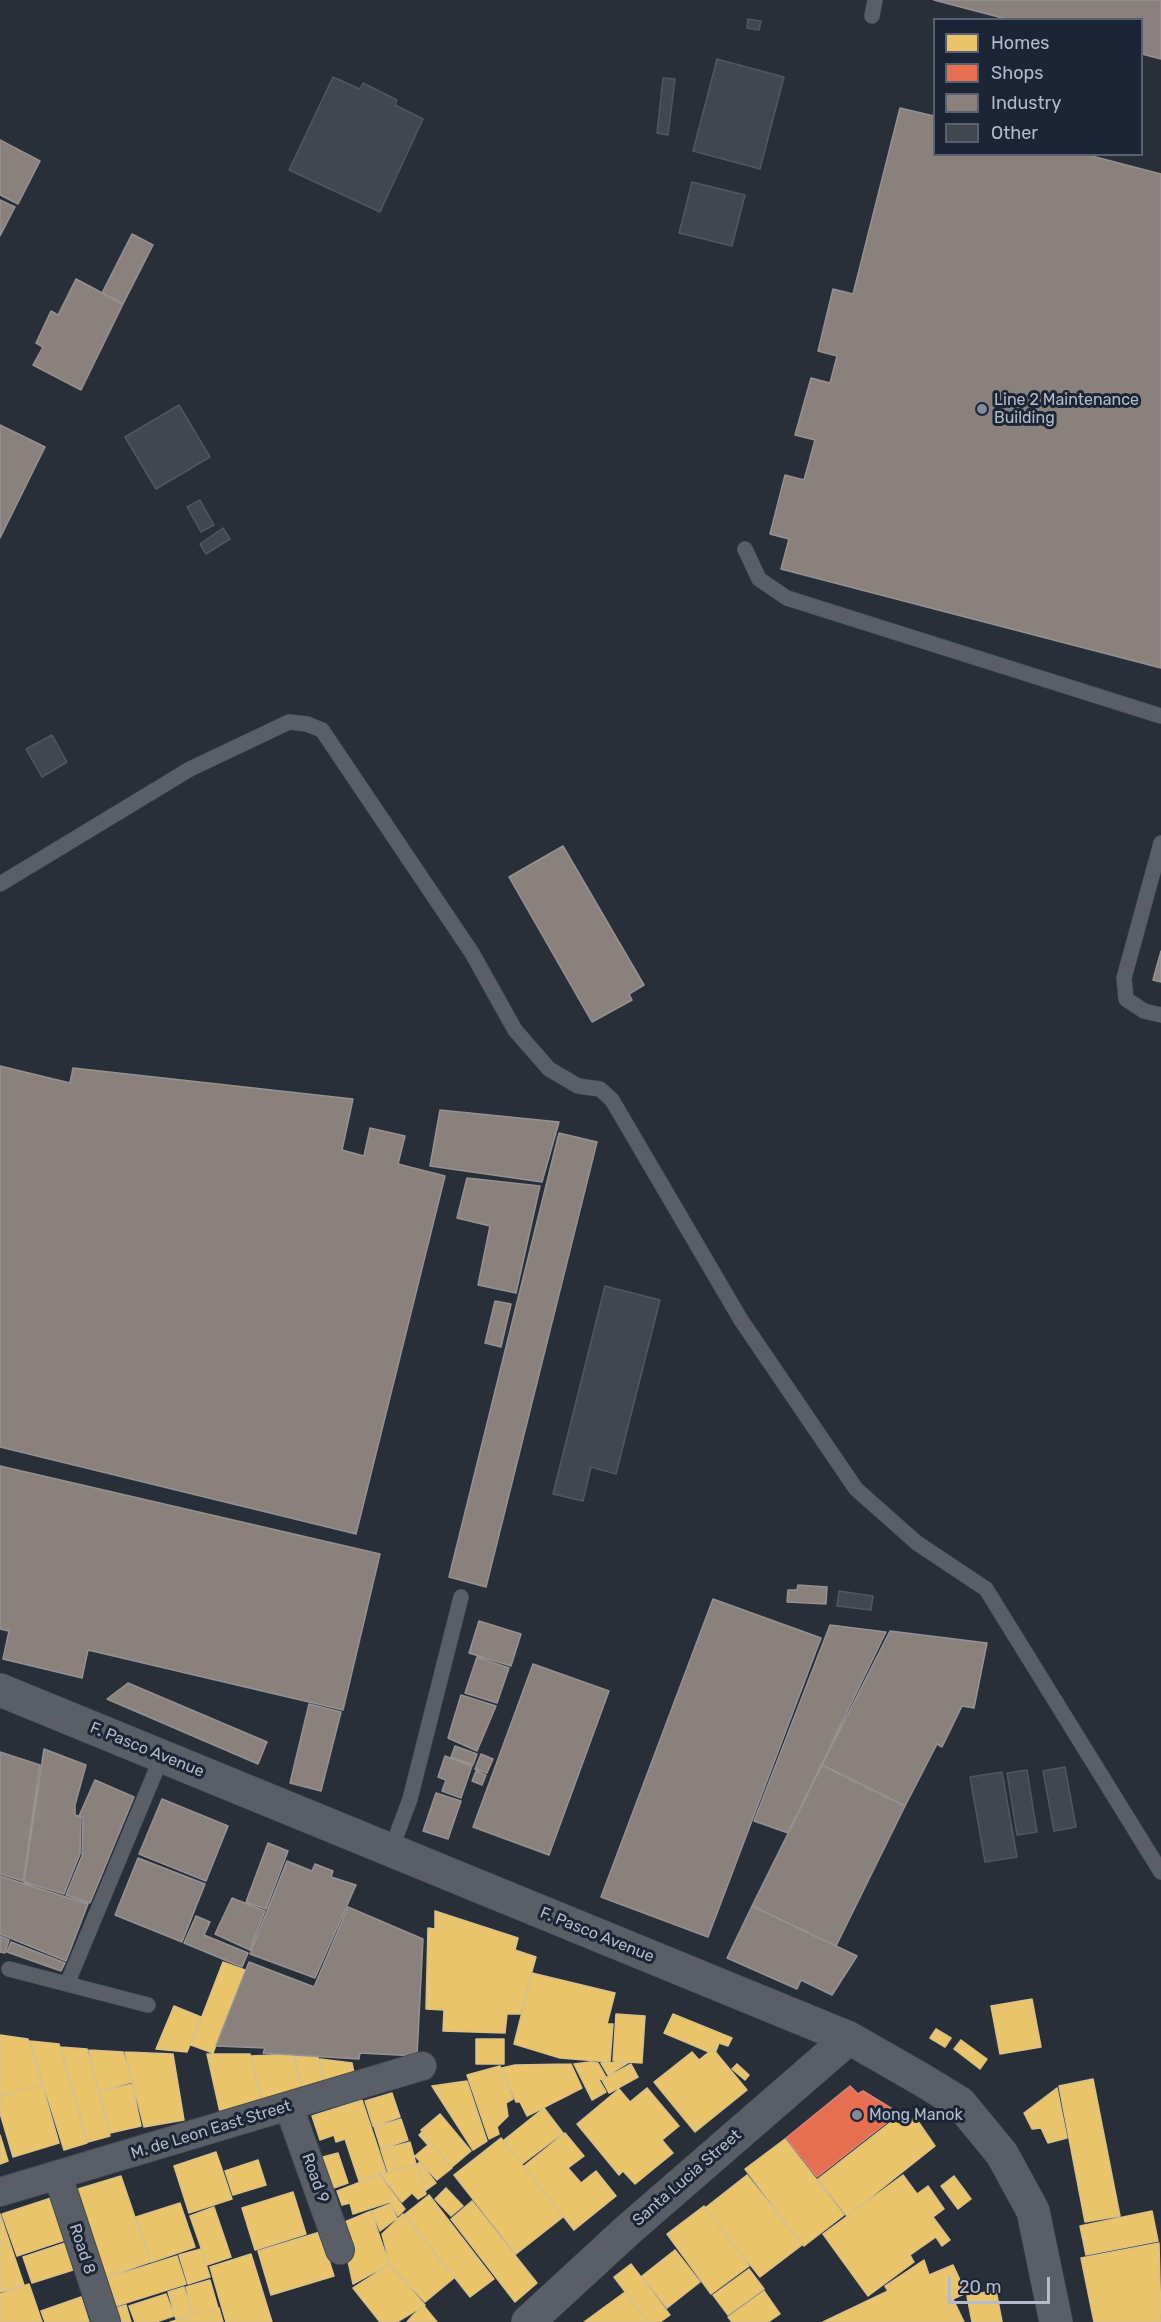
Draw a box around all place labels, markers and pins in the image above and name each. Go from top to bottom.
place label: Line 2 Maintenance Building [994,390,1139,428]
marker: Line 2 Maintenance Building [975,402,989,416]
place label: Mong Manok [869,2105,963,2125]
marker: Mong Manok [850,2108,864,2122]

